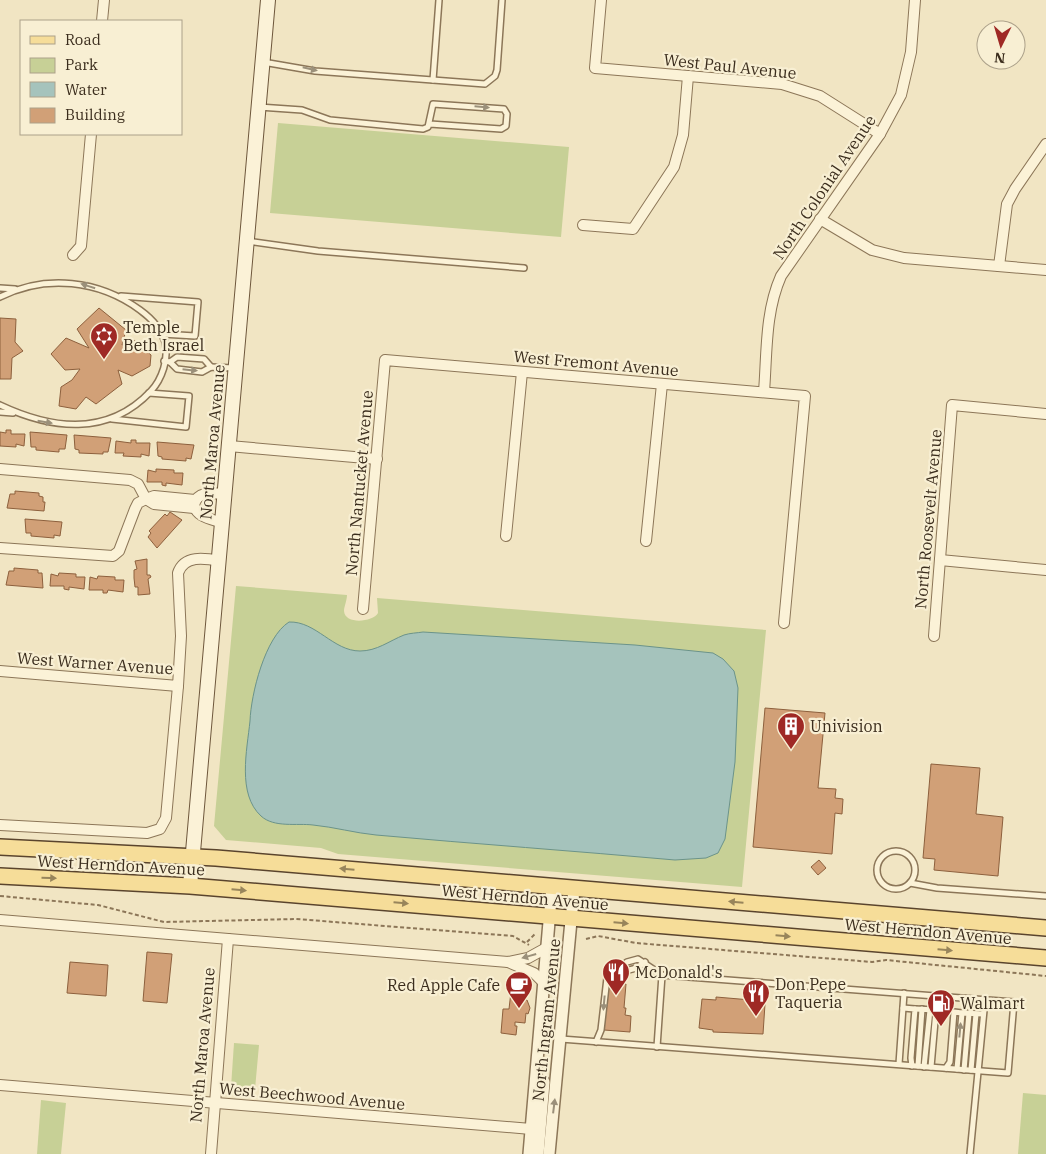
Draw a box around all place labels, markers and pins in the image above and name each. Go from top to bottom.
place label: Temple Beth Israel [123,317,204,355]
synagogue icon: Temple Beth Israel [89,321,119,360]
building icon: Univision [776,711,806,750]
place label: Univision [810,716,883,736]
restaurant icon: McDonald's [601,957,631,996]
place label: McDonald's [635,962,723,982]
cafe icon: Red Apple Cafe [504,970,534,1009]
place label: Don Pepe Taqueria [775,974,846,1012]
place label: Red Apple Cafe [387,975,500,995]
restaurant icon: Don Pepe Taqueria [741,978,771,1017]
fuel station icon: Walmart [926,988,956,1027]
place label: Walmart [960,993,1025,1013]

